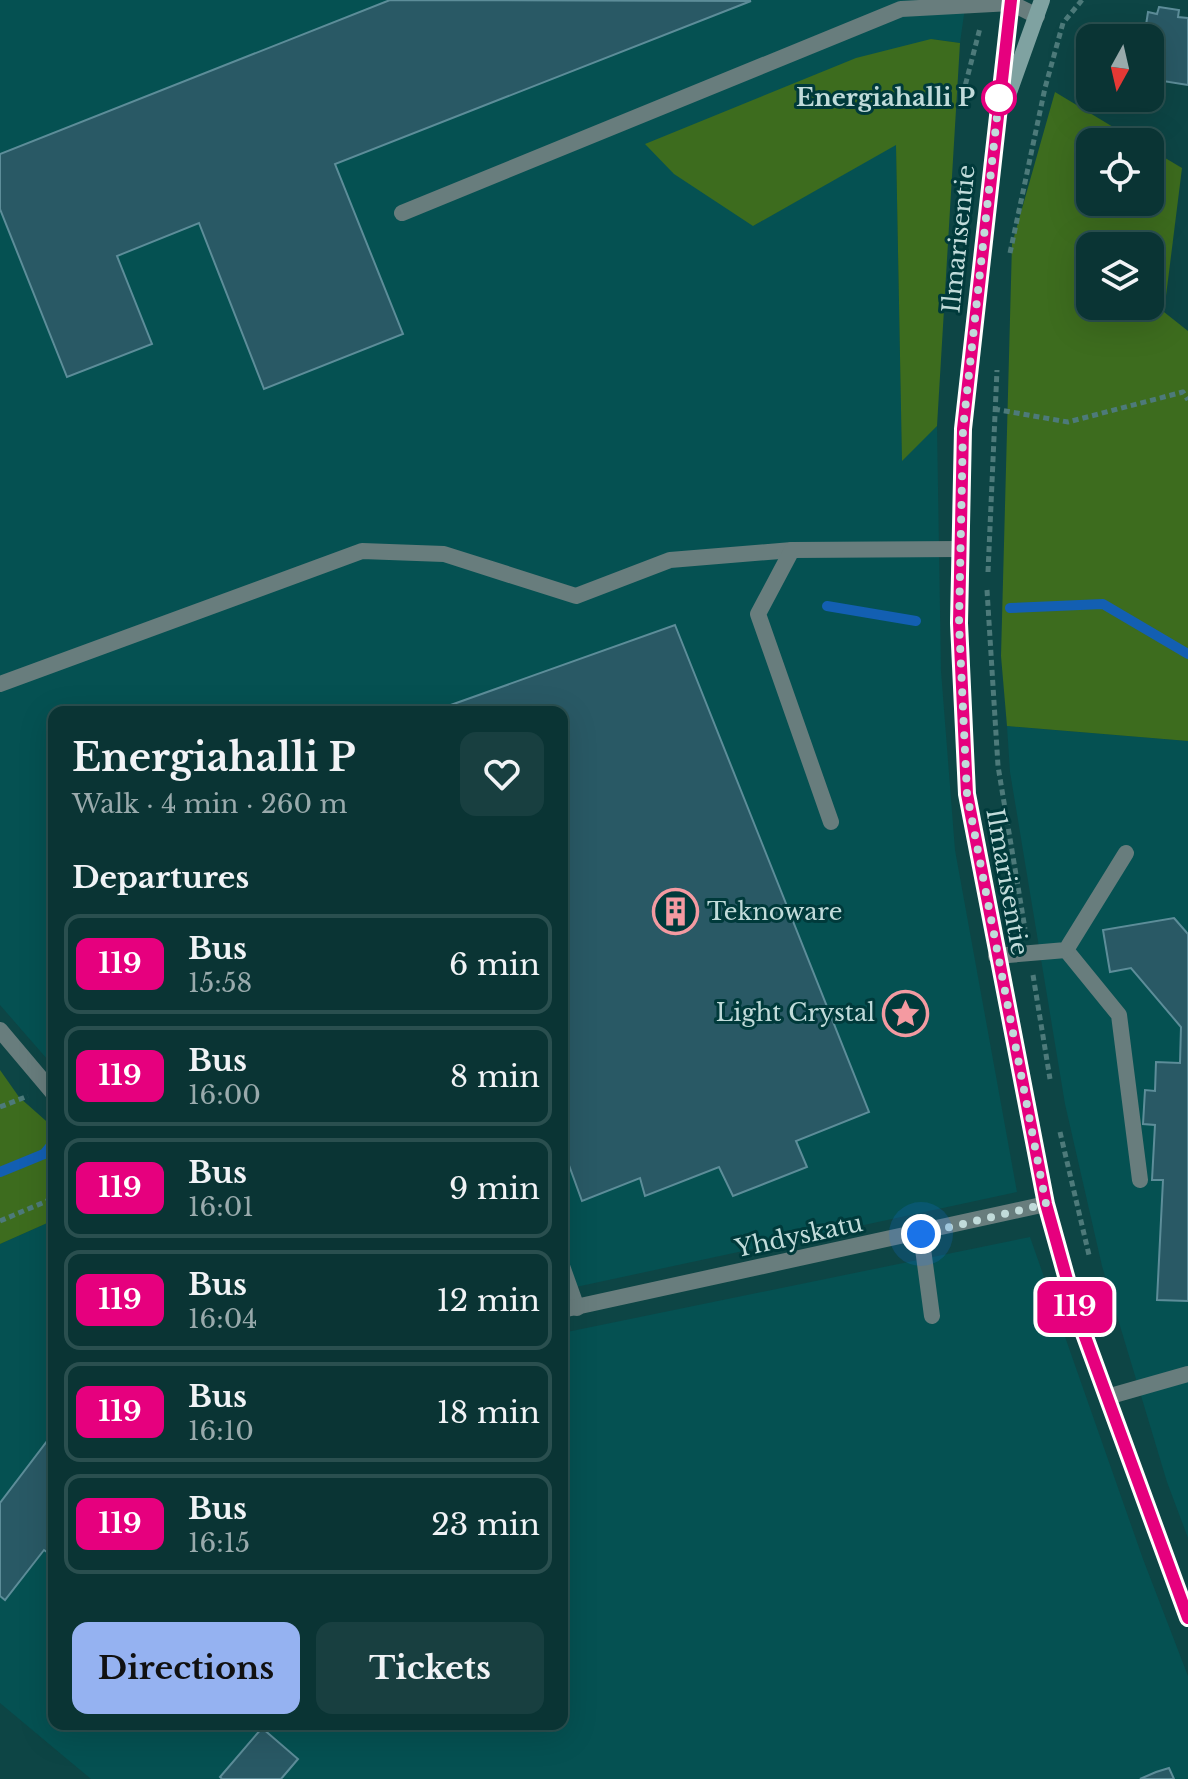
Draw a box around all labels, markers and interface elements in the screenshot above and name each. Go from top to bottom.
north arrow [1076,24,1164,112]
map controls [1076,24,1164,320]
marker: Energiahalli P [982,81,1016,115]
place label: Energiahalli P [796,83,975,112]
button: locate [1076,128,1164,216]
street label: Ilmarisentie [936,164,981,314]
button: layers [1076,232,1164,320]
button: heart [460,732,544,816]
text: Energiahalli P [72,734,356,781]
text: Walk · 4 min · 260 m [72,788,347,820]
street label: Ilmarisentie [980,806,1035,958]
text: Departures [72,859,249,896]
building icon: Teknoware [652,888,700,936]
place label: Teknoware [707,897,842,926]
text: Bus [188,930,247,967]
text: 119 [98,946,142,981]
text: 6 min [449,946,540,983]
text: 15:58 [188,967,252,999]
place icon: Light Crystal [882,989,930,1037]
place label: Light Crystal [716,998,875,1027]
text: Bus [188,1042,247,1079]
text: 119 [98,1058,142,1093]
text: 8 min [450,1058,540,1095]
text: 16:00 [188,1079,261,1111]
text: Bus [188,1154,247,1191]
text: 119 [98,1170,142,1205]
text: 9 min [449,1170,540,1207]
text: 16:01 [188,1191,254,1223]
street label: Yhdyskatu [732,1208,865,1263]
your location [901,1214,941,1254]
text: Bus [188,1266,247,1303]
line badge: 119 [1029,1281,1121,1333]
text: 119 [98,1282,142,1317]
text: 12 min [436,1282,540,1319]
text: 119 [1053,1289,1097,1324]
text: 16:04 [188,1303,258,1335]
text: Bus [188,1378,247,1415]
text: 119 [98,1394,142,1429]
text: 18 min [437,1394,540,1431]
text: 16:10 [188,1415,254,1447]
text: Bus [188,1490,247,1527]
text: 119 [98,1506,142,1541]
text: 23 min [431,1506,540,1543]
text: 16:15 [188,1527,250,1559]
button: Directions [72,1622,300,1714]
button: Tickets [316,1622,544,1714]

